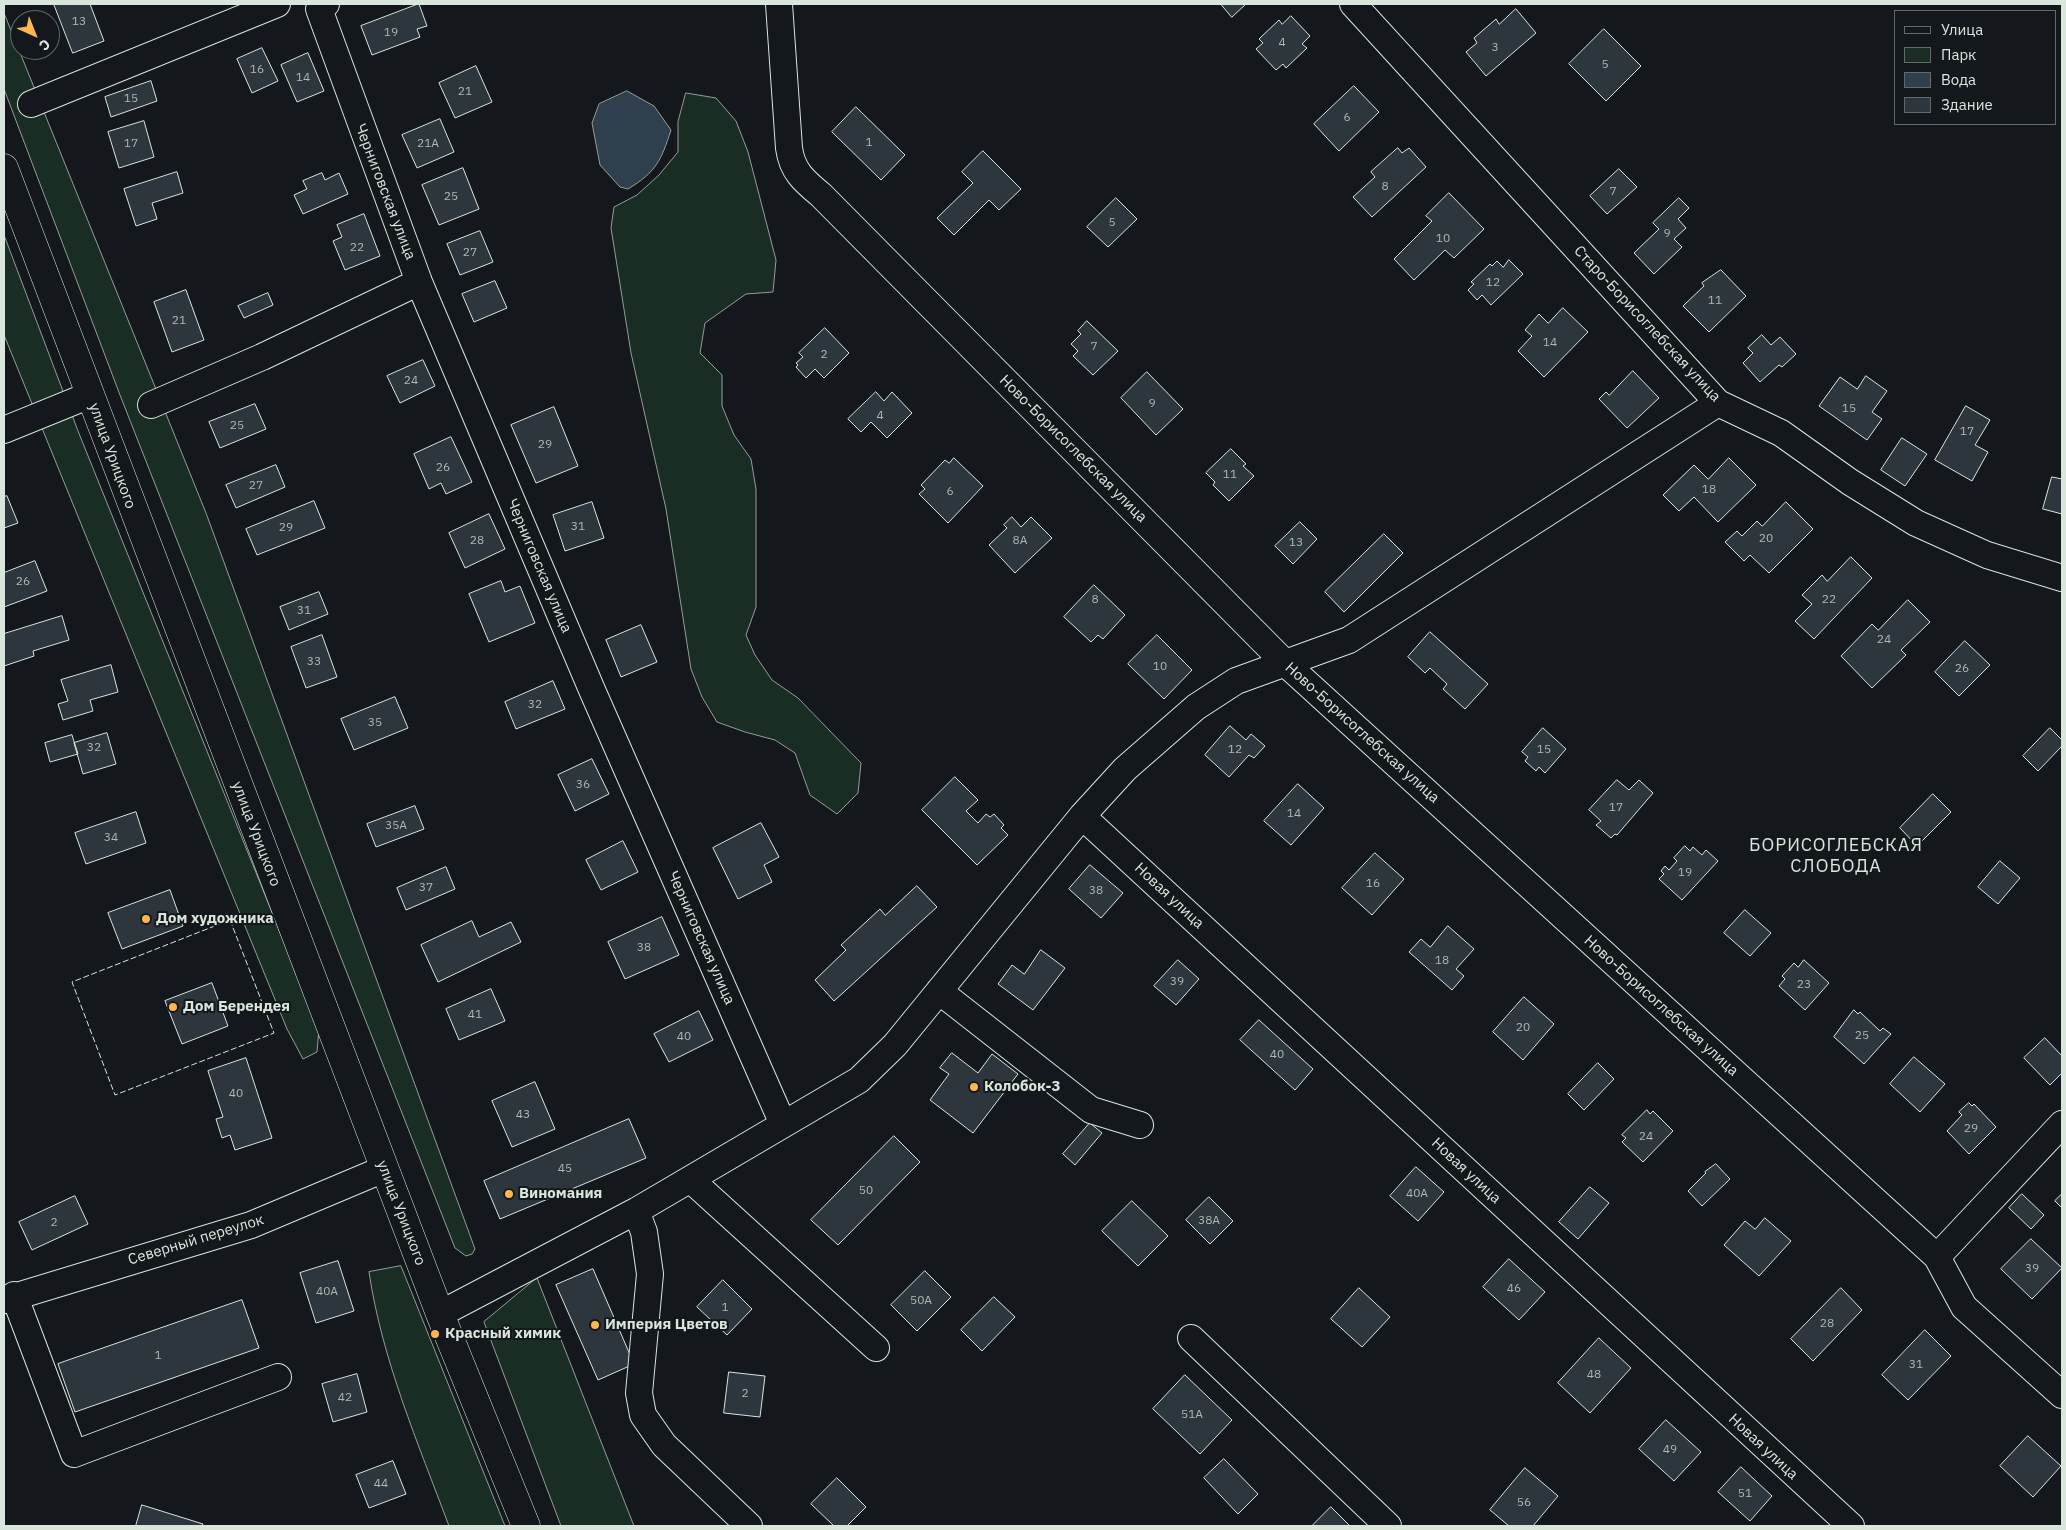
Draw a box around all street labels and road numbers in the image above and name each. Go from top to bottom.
street label: Черниговская улица [351,122,419,262]
street label: Старо-Борисоглебская улица [1570,242,1724,406]
street label: Ново-Борисоглебская улица [995,371,1151,527]
street label: улица Урицкого [85,401,139,511]
street label: Черниговская улица [503,496,575,636]
street label: Ново-Борисоглебская улица [1281,659,1443,807]
street label: улица Урицкого [228,779,284,889]
street label: Новая улица [1131,859,1207,933]
street label: Черниговская улица [663,869,739,1007]
street label: Ново-Борисоглебская улица [1580,932,1742,1080]
street label: Новая улица [1428,1134,1504,1208]
street label: улица Урицкого [373,1158,429,1268]
street label: Северный переулок [126,1211,266,1269]
street label: Новая улица [1725,1410,1801,1484]

